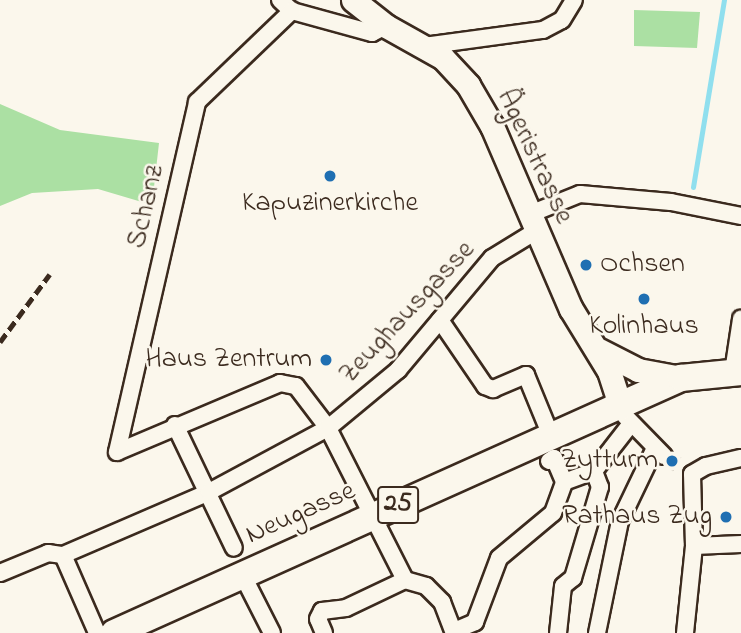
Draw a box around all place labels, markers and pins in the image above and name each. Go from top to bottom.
marker: Kapuzinerkirche [322,168,338,184]
place label: Kapuzinerkirche [242,187,418,221]
place label: Ochsen [600,248,685,282]
marker: Ochsen [578,257,594,273]
marker: Kolinhaus [636,291,652,307]
place label: Kolinhaus [589,310,699,344]
place label: Haus Zentrum [145,343,312,377]
marker: Haus Zentrum [318,352,334,368]
place label: Zytturm [561,444,658,478]
marker: Zytturm [664,453,680,469]
place label: Rathaus Zug [562,500,712,534]
marker: Rathaus Zug [718,509,734,525]

